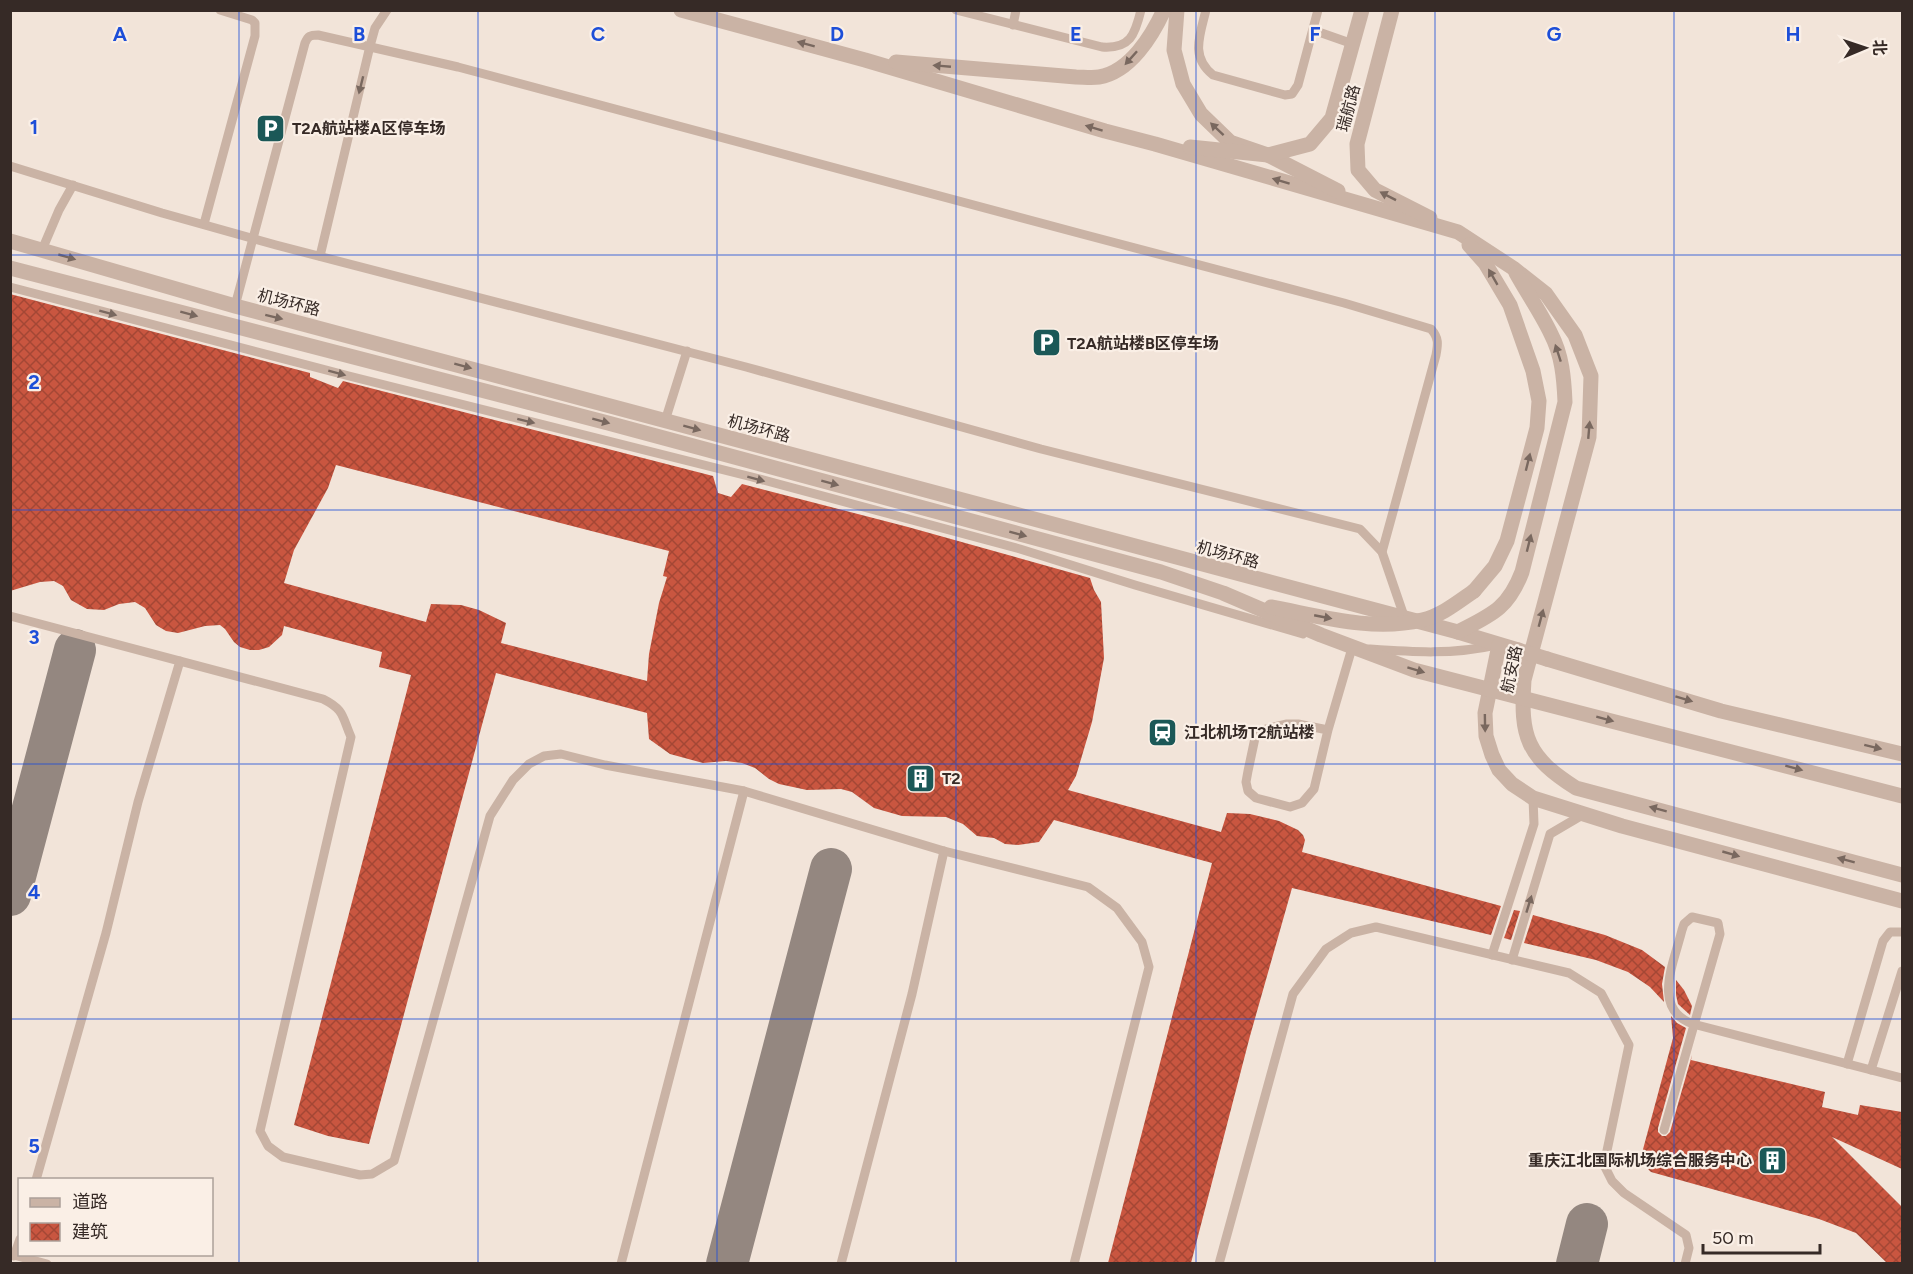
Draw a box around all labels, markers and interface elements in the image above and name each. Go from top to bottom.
north arrow [1835,18,1895,78]
text: A [113,22,128,46]
text: B [353,22,365,46]
text: C [591,22,605,46]
text: D [830,22,844,46]
text: E [1070,22,1082,46]
text: F [1309,22,1321,46]
text: G [1547,22,1562,46]
text: H [1786,22,1801,46]
one-way arrow [797,38,815,48]
text: 北 [1870,39,1889,56]
one-way arrow [1125,50,1138,65]
one-way arrow [933,61,952,71]
one-way arrow [355,76,365,94]
street label: 瑞航路 [1333,82,1364,134]
parking icon: T2A航站楼A区停车场 [255,112,287,144]
text: 1 [30,115,38,139]
place label: T2A航站楼A区停车场 [292,119,445,138]
one-way arrow [1210,122,1224,136]
one-way arrow [1085,123,1103,132]
one-way arrow [1272,176,1290,185]
one-way arrow [1379,191,1396,201]
one-way arrow [58,253,76,262]
one-way arrow [1488,269,1499,285]
street label: 机场环路 [256,286,322,319]
one-way arrow [99,309,117,318]
one-way arrow [180,310,198,320]
one-way arrow [265,312,284,322]
parking icon: T2A航站楼B区停车场 [1030,327,1062,359]
place label: T2A航站楼B区停车场 [1067,334,1219,353]
one-way arrow [1553,344,1562,362]
one-way arrow [454,362,472,371]
one-way arrow [328,369,346,378]
text: 2 [28,370,40,394]
street label: 机场环路 [725,411,792,446]
one-way arrow [517,416,535,426]
one-way arrow [592,417,611,427]
one-way arrow [1584,420,1594,439]
one-way arrow [683,424,701,433]
one-way arrow [1524,453,1533,471]
one-way arrow [747,474,765,484]
one-way arrow [821,479,839,488]
one-way arrow [1009,529,1028,539]
one-way arrow [1525,534,1534,552]
street label: 机场环路 [1194,537,1261,572]
one-way arrow [1537,609,1547,628]
one-way arrow [1314,613,1333,622]
text: 3 [28,625,40,649]
street label: 航安路 [1497,644,1526,695]
one-way arrow [1407,666,1425,675]
one-way arrow [1675,695,1693,704]
one-way arrow [1481,713,1490,732]
one-way arrow [1596,714,1614,724]
station icon: 江北机场T2航站楼 [1147,716,1179,748]
place label: 江北机场T2航站楼 [1184,723,1315,742]
one-way arrow [1863,743,1882,753]
building icon: T2 [905,762,937,794]
one-way arrow [1785,763,1803,773]
place label: T2 [942,769,961,788]
one-way arrow [1648,804,1667,814]
one-way arrow [1722,850,1740,859]
one-way arrow [1837,854,1855,864]
text: 4 [28,880,41,904]
one-way arrow [1525,894,1534,912]
text: 5 [28,1134,40,1158]
building icon: 重庆江北国际机场综合服务中心 [1757,1144,1789,1176]
place label: 重庆江北国际机场综合服务中心 [1528,1151,1752,1170]
legend [18,1178,213,1256]
text: 道路 [72,1191,108,1213]
scale bar [1703,1217,1820,1255]
text: 建筑 [72,1221,108,1243]
text: 50 m [1712,1227,1754,1249]

